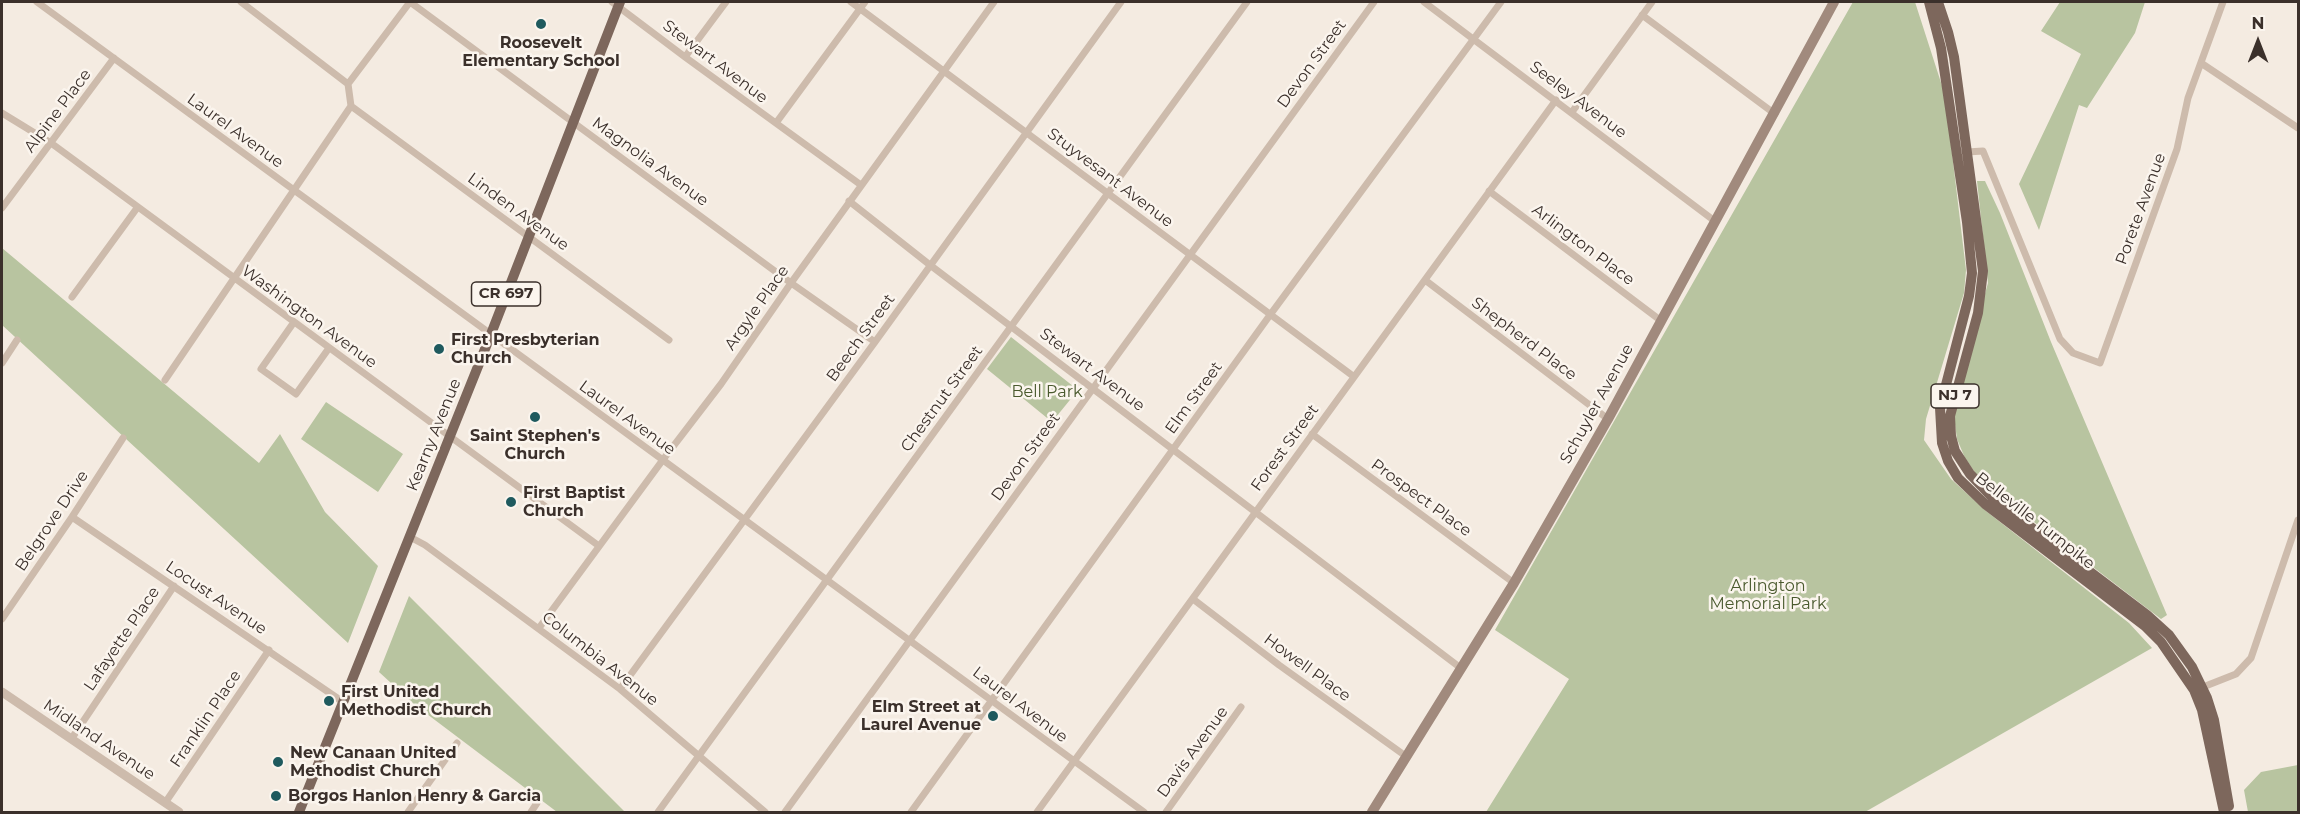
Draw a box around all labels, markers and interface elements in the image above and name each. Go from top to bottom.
north arrow [2228,12,2288,72]
text: N [2252,14,2264,33]
street label: Stewart Avenue [659,16,771,108]
street label: Devon Street [1274,16,1350,112]
marker: Roosevelt Elementary School [534,17,548,31]
place label: Roosevelt Elementary School [462,33,620,71]
street label: Seeley Avenue [1526,57,1630,143]
street label: Alpine Place [20,66,96,156]
street label: Laurel Avenue [183,90,287,172]
street label: Magnolia Avenue [588,113,712,211]
street label: Stuyvesant Avenue [1043,124,1177,232]
street label: Porete Avenue [2112,150,2170,268]
street label: Linden Avenue [464,169,572,255]
street label: Arlington Place [1528,200,1638,290]
street label: Washington Avenue [238,261,380,373]
street label: Argyle Place [721,262,793,354]
road number: CR 697 [472,282,540,306]
street label: Beech Street [823,290,899,386]
street label: Shepherd Place [1468,293,1580,385]
street label: Stewart Avenue [1036,324,1148,416]
place label: First Presbyterian Church [451,330,600,368]
street label: Schuyler Avenue [1556,341,1638,467]
marker: First Presbyterian Church [432,342,446,356]
street label: Chestnut Street [897,342,987,456]
street label: Elm Street [1161,358,1227,438]
street label: Kearny Avenue [403,376,465,494]
street label: Laurel Avenue [575,377,679,459]
park label: Bell Park [1011,382,1083,402]
road number: NJ 7 [1931,384,1979,408]
street label: Forest Street [1247,401,1323,495]
street label: Devon Street [988,409,1064,505]
marker: Saint Stephen's Church [528,410,542,424]
place label: Saint Stephen's Church [470,426,600,464]
street label: Prospect Place [1367,455,1475,541]
street label: Belgrove Drive [11,467,93,575]
street label: Belleville Turnpike [1972,468,2098,574]
place label: First Baptist Church [523,483,625,521]
marker: First Baptist Church [504,495,518,509]
street label: Locust Avenue [162,557,270,639]
park label: Arlington Memorial Park [1709,576,1827,614]
street label: Lafayette Place [80,583,164,695]
street label: Columbia Avenue [538,608,662,710]
street label: Howell Place [1260,630,1354,706]
street label: Laurel Avenue [969,663,1071,747]
street label: Franklin Place [166,667,246,771]
place label: First United Methodist Church [341,682,492,720]
marker: First United Methodist Church [322,694,336,708]
street label: Midland Avenue [40,696,158,784]
place label: Elm Street at Laurel Avenue [861,697,981,735]
street label: Davis Avenue [1154,703,1232,801]
marker: Elm Street at Laurel Avenue [986,709,1000,723]
place label: New Canaan United Methodist Church [290,743,457,781]
marker: New Canaan United Methodist Church [271,755,285,769]
place label: Borgos Hanlon Henry & Garcia [288,786,541,806]
marker: Borgos Hanlon Henry & Garcia [269,789,283,803]

